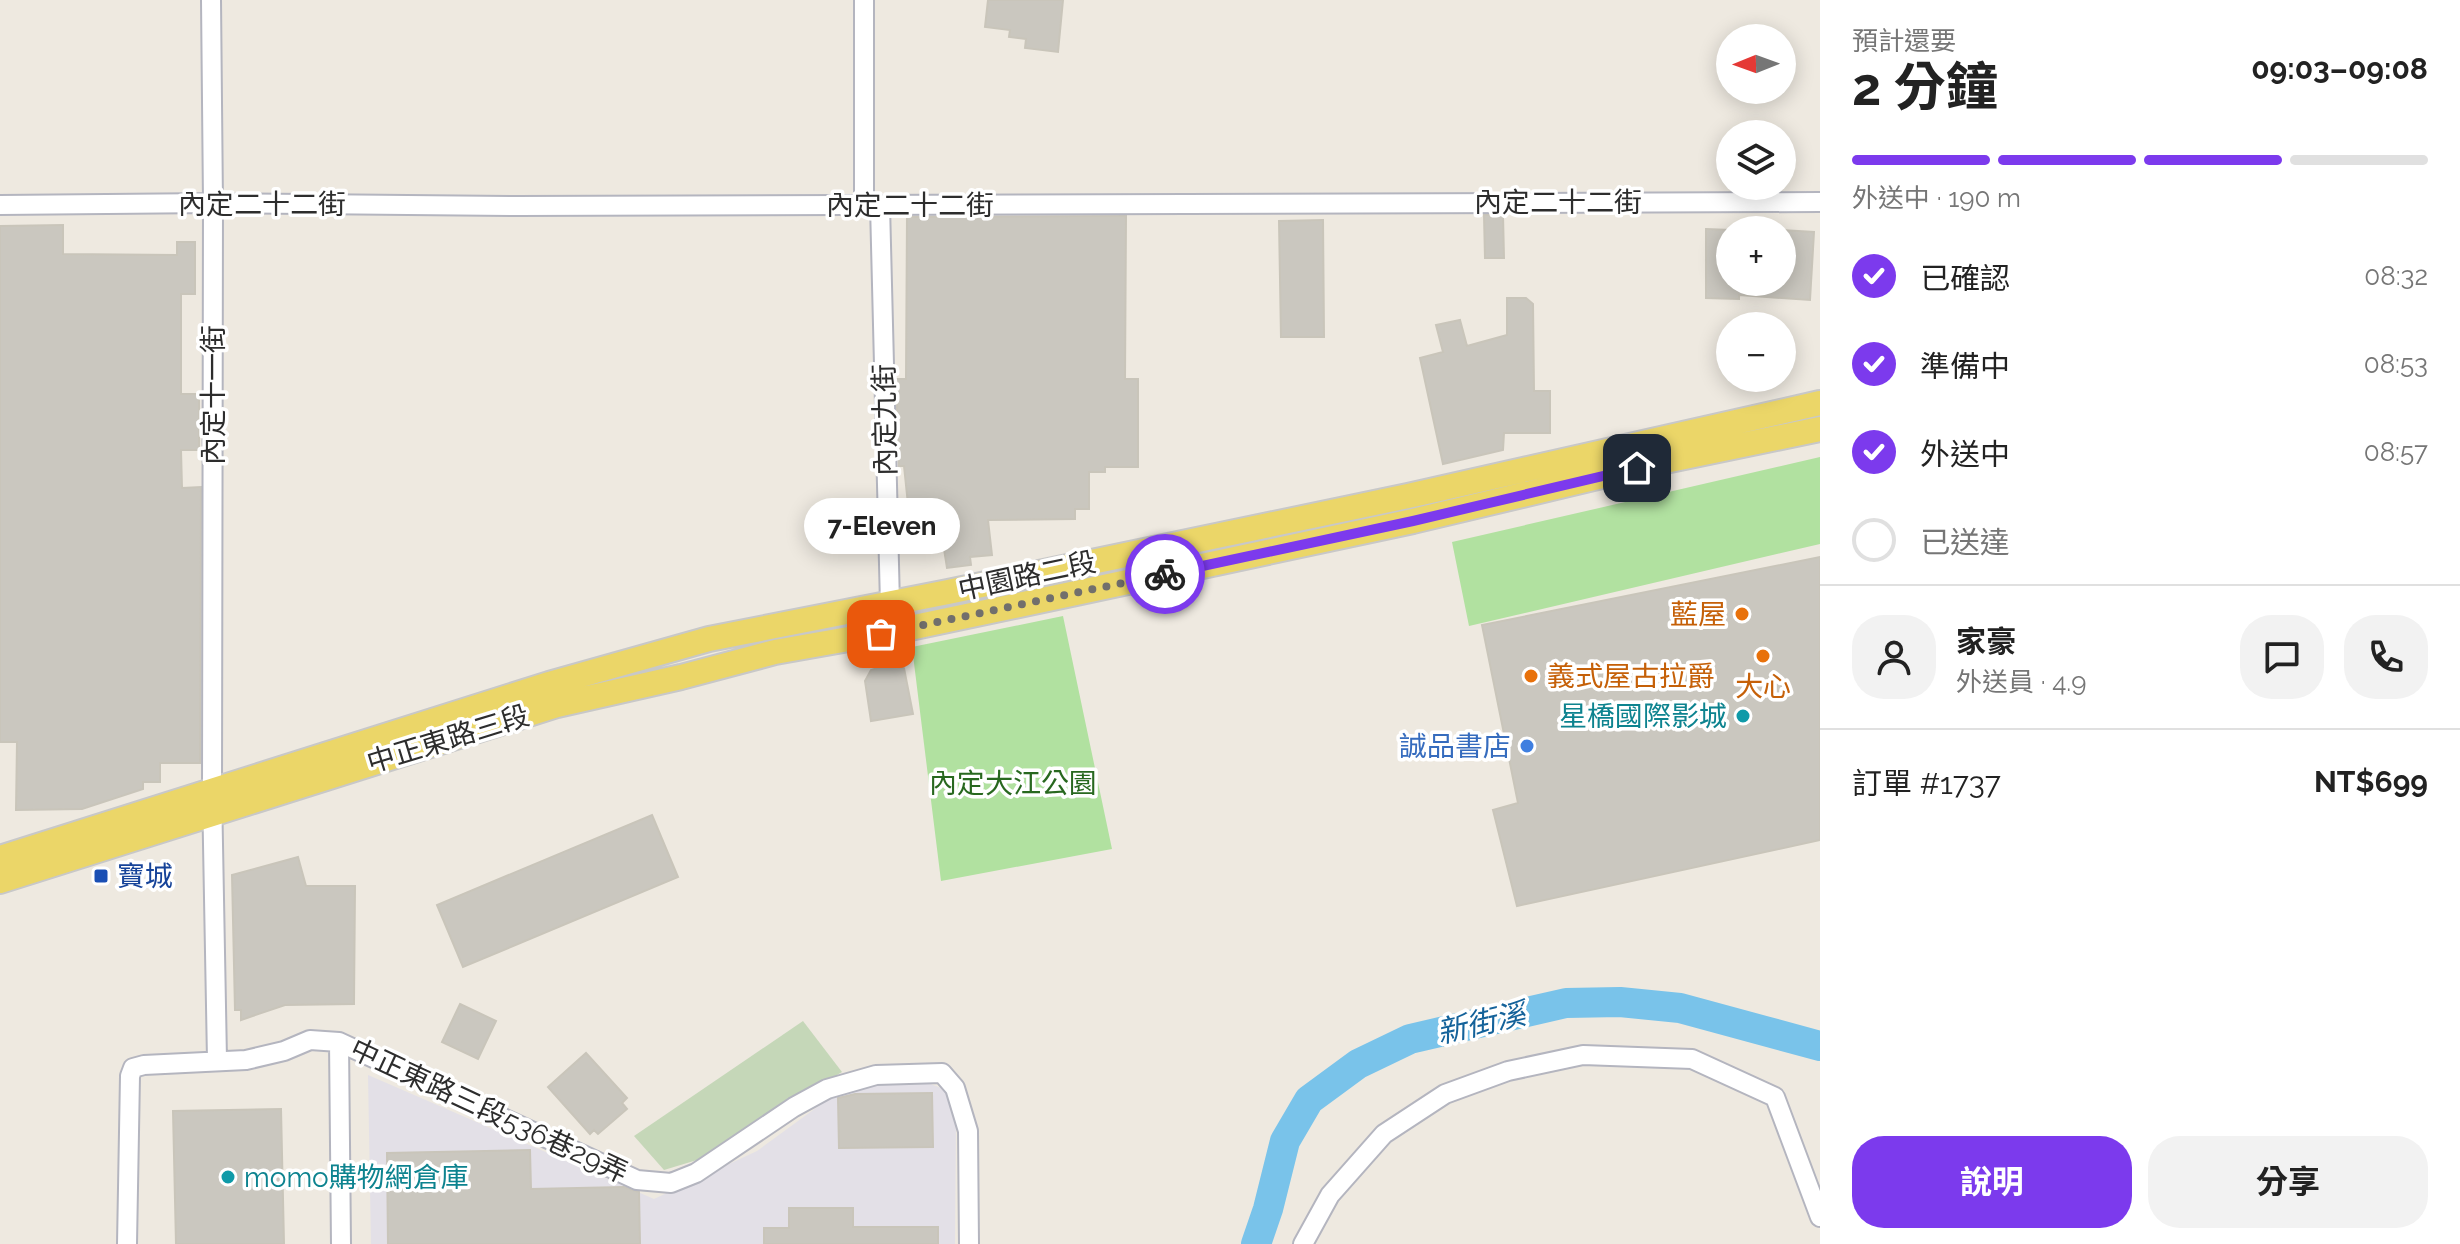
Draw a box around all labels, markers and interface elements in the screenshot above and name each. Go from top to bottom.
north arrow [1716,24,1796,104]
map controls [1716,24,1796,392]
text: 預計還要 [1852,26,1956,56]
text: 09:03–09:08 [2251,51,2428,86]
text: 2 分鐘 [1852,56,1998,117]
button: layers [1716,120,1796,200]
text: 外送中 · 190 m [1852,183,2021,213]
street label: 內定二十二街 [1474,186,1642,219]
street label: 內定二十二街 [178,188,346,221]
street label: 內定二十二街 [826,189,994,222]
button: + [1716,216,1796,296]
icon: check [1852,254,1896,298]
text: 已確認 [1920,261,2010,296]
text: 08:32 [2364,261,2428,291]
button: − [1716,312,1796,392]
street label: 內定十一街 [197,325,230,465]
icon: check [1852,342,1896,386]
text: 準備中 [1920,349,2010,384]
text: 08:53 [2364,349,2428,379]
street label: 內定九街 [868,364,902,476]
icon: check [1852,430,1896,474]
pin [1603,434,1671,502]
text: 外送中 [1920,437,2010,472]
text: 08:57 [2364,437,2428,467]
icon: home [1615,446,1659,490]
callout: 7-Eleven [803,498,959,554]
text: 7-Eleven [827,511,937,541]
text: 已送達 [1920,525,2010,560]
courier [1125,534,1205,614]
street label: 中園路二段 [955,545,1099,607]
icon: bike [1143,552,1187,596]
place label: 藍屋 [1670,598,1726,631]
pin [847,600,915,668]
marker: 藍屋 [1733,605,1751,623]
icon: bag [859,612,903,656]
button: person [1852,615,1936,699]
button: chat [2240,615,2324,699]
button: phone [2344,615,2428,699]
text: 家豪 [1956,624,2016,659]
marker: 大心 [1754,647,1772,665]
place label: 義式屋古拉爵 [1547,660,1715,693]
marker: 義式屋古拉爵 [1522,667,1540,685]
text: 外送員 · 4.9 [1956,667,2087,697]
place label: 大心 [1735,670,1791,703]
street label: 中正東路三段 [363,699,533,779]
place label: 星橋國際影城 [1559,700,1727,733]
marker: 星橋國際影城 [1734,707,1752,725]
place label: 誠品書店 [1399,730,1511,763]
marker: 誠品書店 [1518,737,1536,755]
text: NT$699 [2314,764,2428,799]
text: 訂單 #1737 [1852,766,2001,801]
park label: 內定大江公園 [929,767,1097,800]
place label: 寶城 [117,860,173,893]
marker: 寶城 [92,867,110,885]
water label: 新街溪 [1433,995,1533,1050]
street label: 中正東路三段536巷29弄 [345,1032,633,1190]
button: 說明 [1852,1136,2132,1228]
button: 分享 [2148,1136,2428,1228]
place label: momo購物網倉庫 [244,1161,469,1194]
marker: momo購物網倉庫 [219,1168,237,1186]

